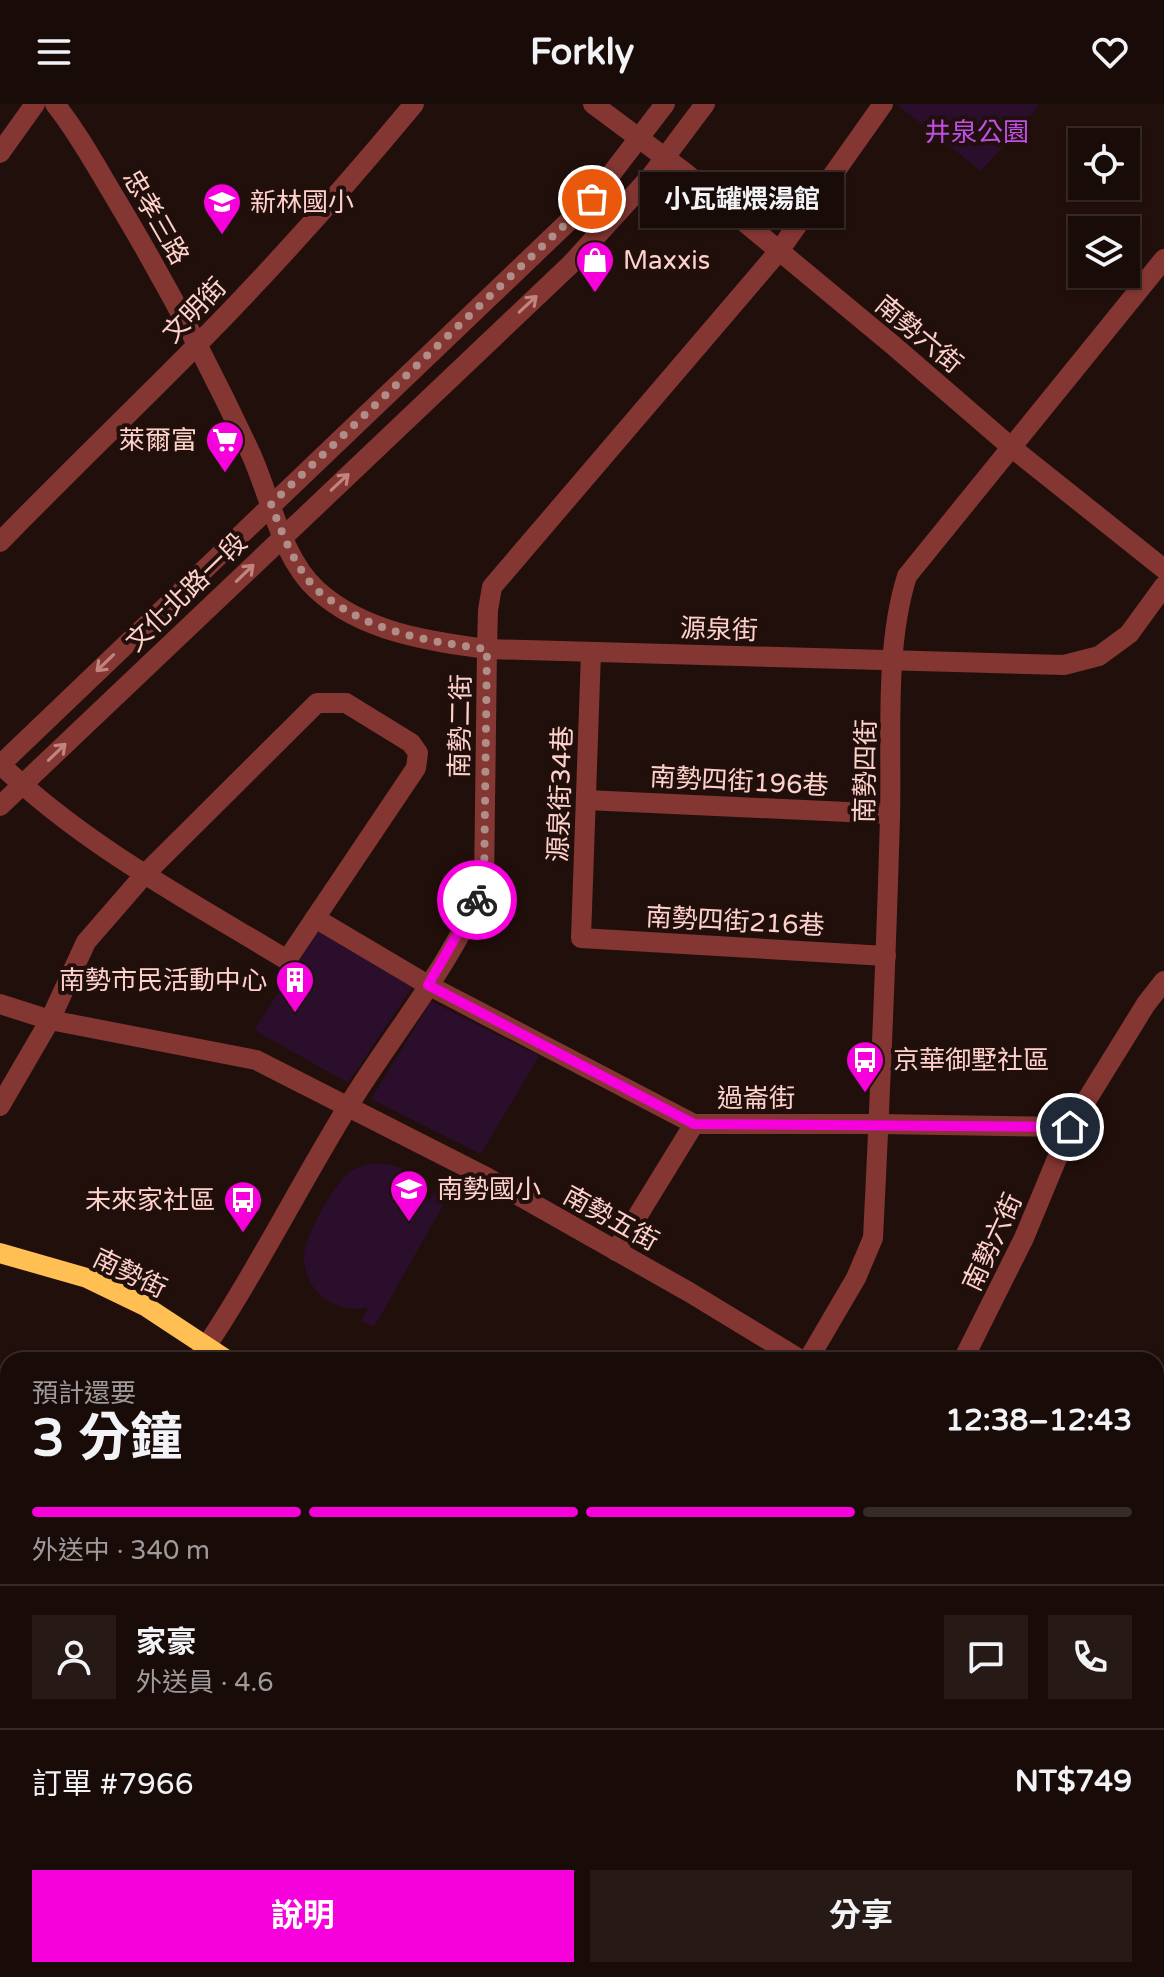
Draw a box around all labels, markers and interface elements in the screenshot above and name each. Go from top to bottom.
icon: menu [32,30,76,74]
icon: heart [1088,30,1132,74]
text: Forkly [530,31,634,74]
park label: 井泉公園 [925,117,1029,148]
map controls [1068,128,1140,288]
button: locate [1068,128,1140,200]
street label: 忠孝三路 [116,164,195,270]
pin [558,165,626,233]
callout: 小瓦罐煨湯館 [640,171,844,227]
icon: bag [570,177,614,221]
school or university icon: 新林國小 [201,181,243,236]
text: 小瓦罐煨湯館 [664,184,820,215]
place label: 新林國小 [250,187,354,218]
button: layers [1068,216,1140,288]
shop icon: Maxxis [574,239,616,294]
place label: Maxxis [623,245,710,276]
street label: 文明街 [156,272,233,349]
street label: 南勢六街 [869,289,968,380]
one-way arrow [518,295,538,313]
supermarket icon: 萊爾富 [204,419,246,474]
place label: 萊爾富 [119,425,197,456]
one-way arrow [329,474,349,492]
street label: 文化北路一段 [119,527,253,658]
one-way arrow [235,563,255,582]
street label: 源泉街 [679,613,759,646]
one-way arrow [95,654,115,673]
street label: 南勢二街 [444,674,477,778]
street label: 南勢四街 [849,719,882,823]
street label: 源泉街34巷 [543,725,578,863]
one-way arrow [47,743,66,762]
street label: 南勢四街196巷 [649,761,829,802]
courier [437,860,517,940]
icon: bike [455,878,499,922]
street label: 南勢四街216巷 [645,901,825,942]
building icon: 南勢市民活動中心 [274,959,316,1014]
place label: 南勢市民活動中心 [59,965,267,996]
bus stop icon: 京華御墅社區 [844,1039,886,1094]
place label: 京華御墅社區 [893,1045,1049,1076]
street label: 過崙街 [717,1083,795,1114]
pin [1036,1093,1104,1161]
icon: home [1048,1105,1092,1149]
school or university icon: 南勢國小 [388,1168,430,1223]
place label: 南勢國小 [437,1174,541,1205]
bus stop icon: 未來家社區 [222,1179,264,1234]
street label: 南勢五街 [558,1180,664,1257]
place label: 未來家社區 [85,1185,215,1216]
street label: 南勢六街 [956,1189,1028,1296]
street label: 南勢街 [88,1242,172,1304]
text: 預計還要 [32,1378,136,1409]
text: 12:38–12:43 [945,1402,1132,1439]
text: 3 分鐘 [32,1407,182,1470]
text: 外送中 · 340 m [32,1535,210,1566]
button: person [32,1615,116,1699]
button: chat [944,1615,1028,1699]
button: phone [1048,1615,1132,1699]
text: 家豪 [136,1624,196,1661]
text: 外送員 · 4.6 [136,1667,274,1698]
text: NT$749 [1015,1763,1132,1800]
text: 訂單 #7966 [32,1766,194,1803]
button: 說明 [32,1870,574,1962]
button: 分享 [590,1870,1132,1962]

